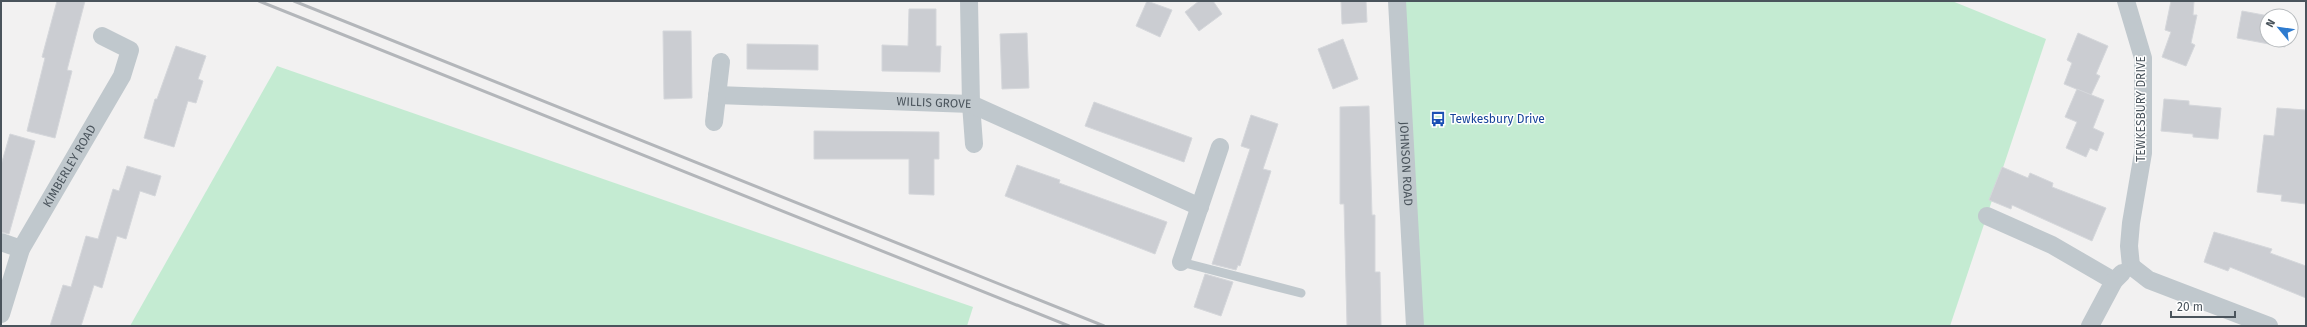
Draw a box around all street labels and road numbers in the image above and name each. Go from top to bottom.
street label: TEWKESBURY DRIVE [2134,56,2148,162]
street label: WILLIS GROVE [896,94,971,111]
street label: JOHNSON ROAD [1397,121,1415,207]
street label: KIMBERLEY ROAD [40,122,99,210]

